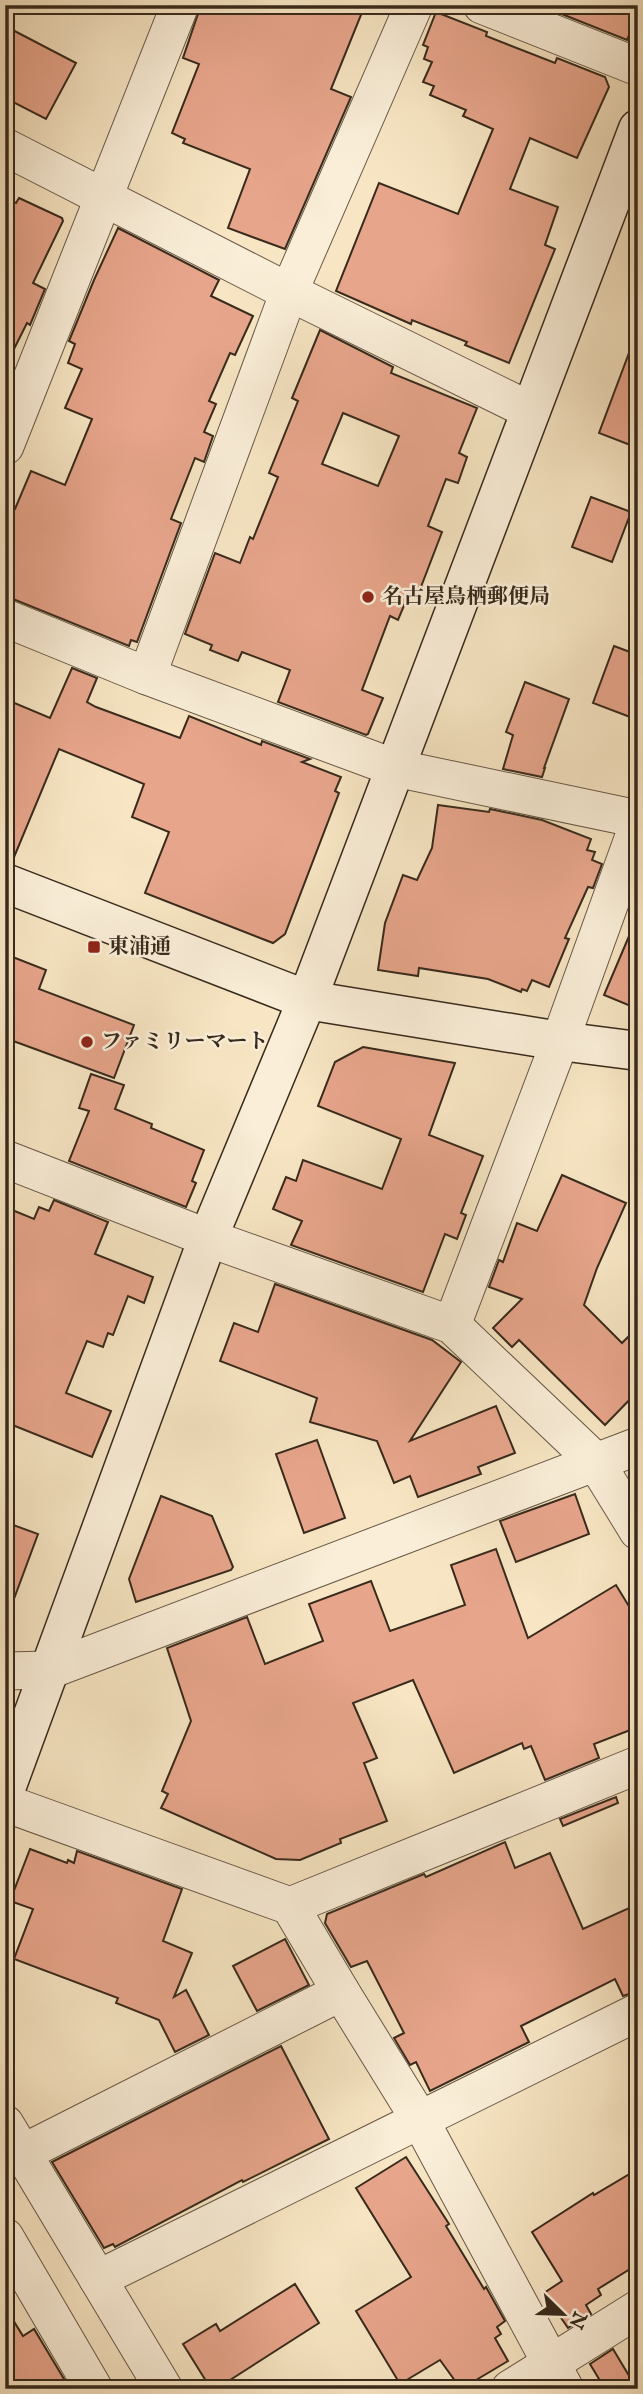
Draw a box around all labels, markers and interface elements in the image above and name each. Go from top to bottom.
place label: 名古屋鳥栖郵便局 [382,584,550,611]
marker: 名古屋鳥栖郵便局 [360,589,376,605]
place label: 東浦通 [108,934,171,961]
marker: 東浦通 [86,939,102,955]
place label: ファミリーマート [101,1029,269,1056]
marker: ファミリーマート [79,1034,95,1050]
north arrow [528,2278,598,2348]
text: N [562,2307,591,2333]

